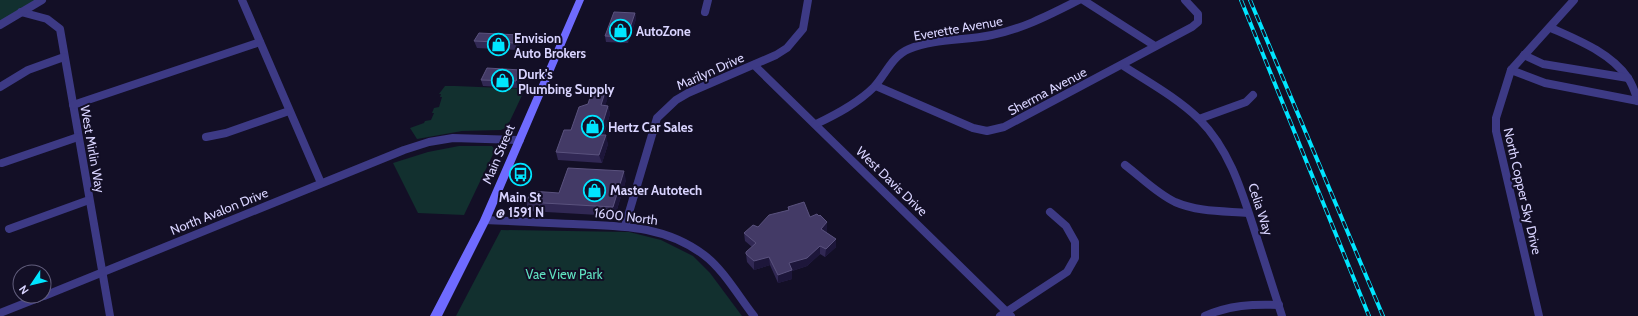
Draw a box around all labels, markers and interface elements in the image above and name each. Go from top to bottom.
street label: Everette Avenue [912,12,1004,44]
shop icon: AutoZone [608,18,634,44]
place label: AutoZone [636,23,691,39]
place label: Envision Auto Brokers [514,30,587,61]
shop icon: Envision Auto Brokers [486,32,512,58]
street label: Marilyn Drive [674,49,747,93]
street label: Sherma Avenue [1005,63,1090,119]
place label: Durk's Plumbing Supply [518,66,615,97]
shop icon: Durk's Plumbing Supply [490,68,516,94]
street label: West Mirlin Way [77,104,109,195]
shop icon: Hertz Car Sales [579,114,605,140]
place label: Hertz Car Sales [608,119,693,135]
street label: Main Street [478,121,518,186]
street label: North Copper Sky Drive [1501,126,1545,256]
street label: West Davis Drive [853,143,931,219]
bus stop icon: Main St @ 1591 N [507,162,533,188]
shop icon: Master Autotech [582,177,608,203]
street label: Celia Way [1245,181,1277,237]
place label: Master Autotech [610,182,702,198]
street label: North Avalon Drive [168,184,271,238]
place label: Main St @ 1591 N [496,189,544,220]
street label: 1600 North [593,204,659,228]
north arrow [12,264,52,304]
park label: Vae View Park [526,266,603,282]
text: N [16,283,32,297]

